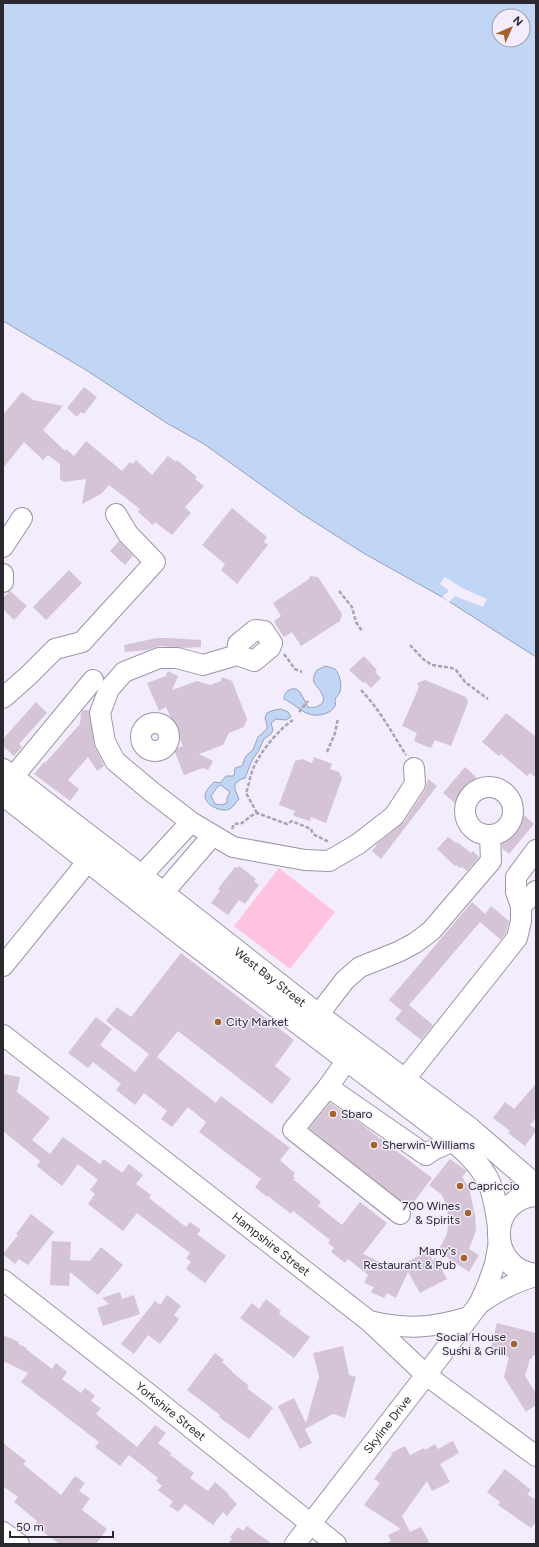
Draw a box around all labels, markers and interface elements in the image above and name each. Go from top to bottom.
north arrow [491,8,531,48]
text: N [510,14,525,29]
street label: West Bay Street [231,945,309,1010]
place label: City Market [226,1015,289,1029]
marker: City Market [213,1017,223,1027]
place label: Sbaro [341,1107,373,1121]
marker: Sbaro [328,1109,338,1119]
place label: Sherwin-Williams [382,1138,475,1152]
marker: Sherwin-Williams [369,1140,379,1150]
place label: Capriccio [468,1179,519,1193]
marker: Capriccio [455,1181,465,1191]
place label: 700 Wines & Spirits [402,1199,460,1227]
marker: 700 Wines & Spirits [463,1208,473,1218]
street label: Hampshire Street [229,1210,313,1279]
place label: Many's Restaurant & Pub [363,1244,456,1272]
marker: Many's Restaurant & Pub [459,1253,469,1263]
place label: Social House Sushi & Grill [436,1330,506,1358]
marker: Social House Sushi & Grill [509,1339,519,1349]
street label: Yorkshire Street [133,1379,209,1444]
street label: Skyline Drive [361,1393,414,1456]
scale bar [10,1513,113,1539]
text: 50 m [16,1520,44,1534]

